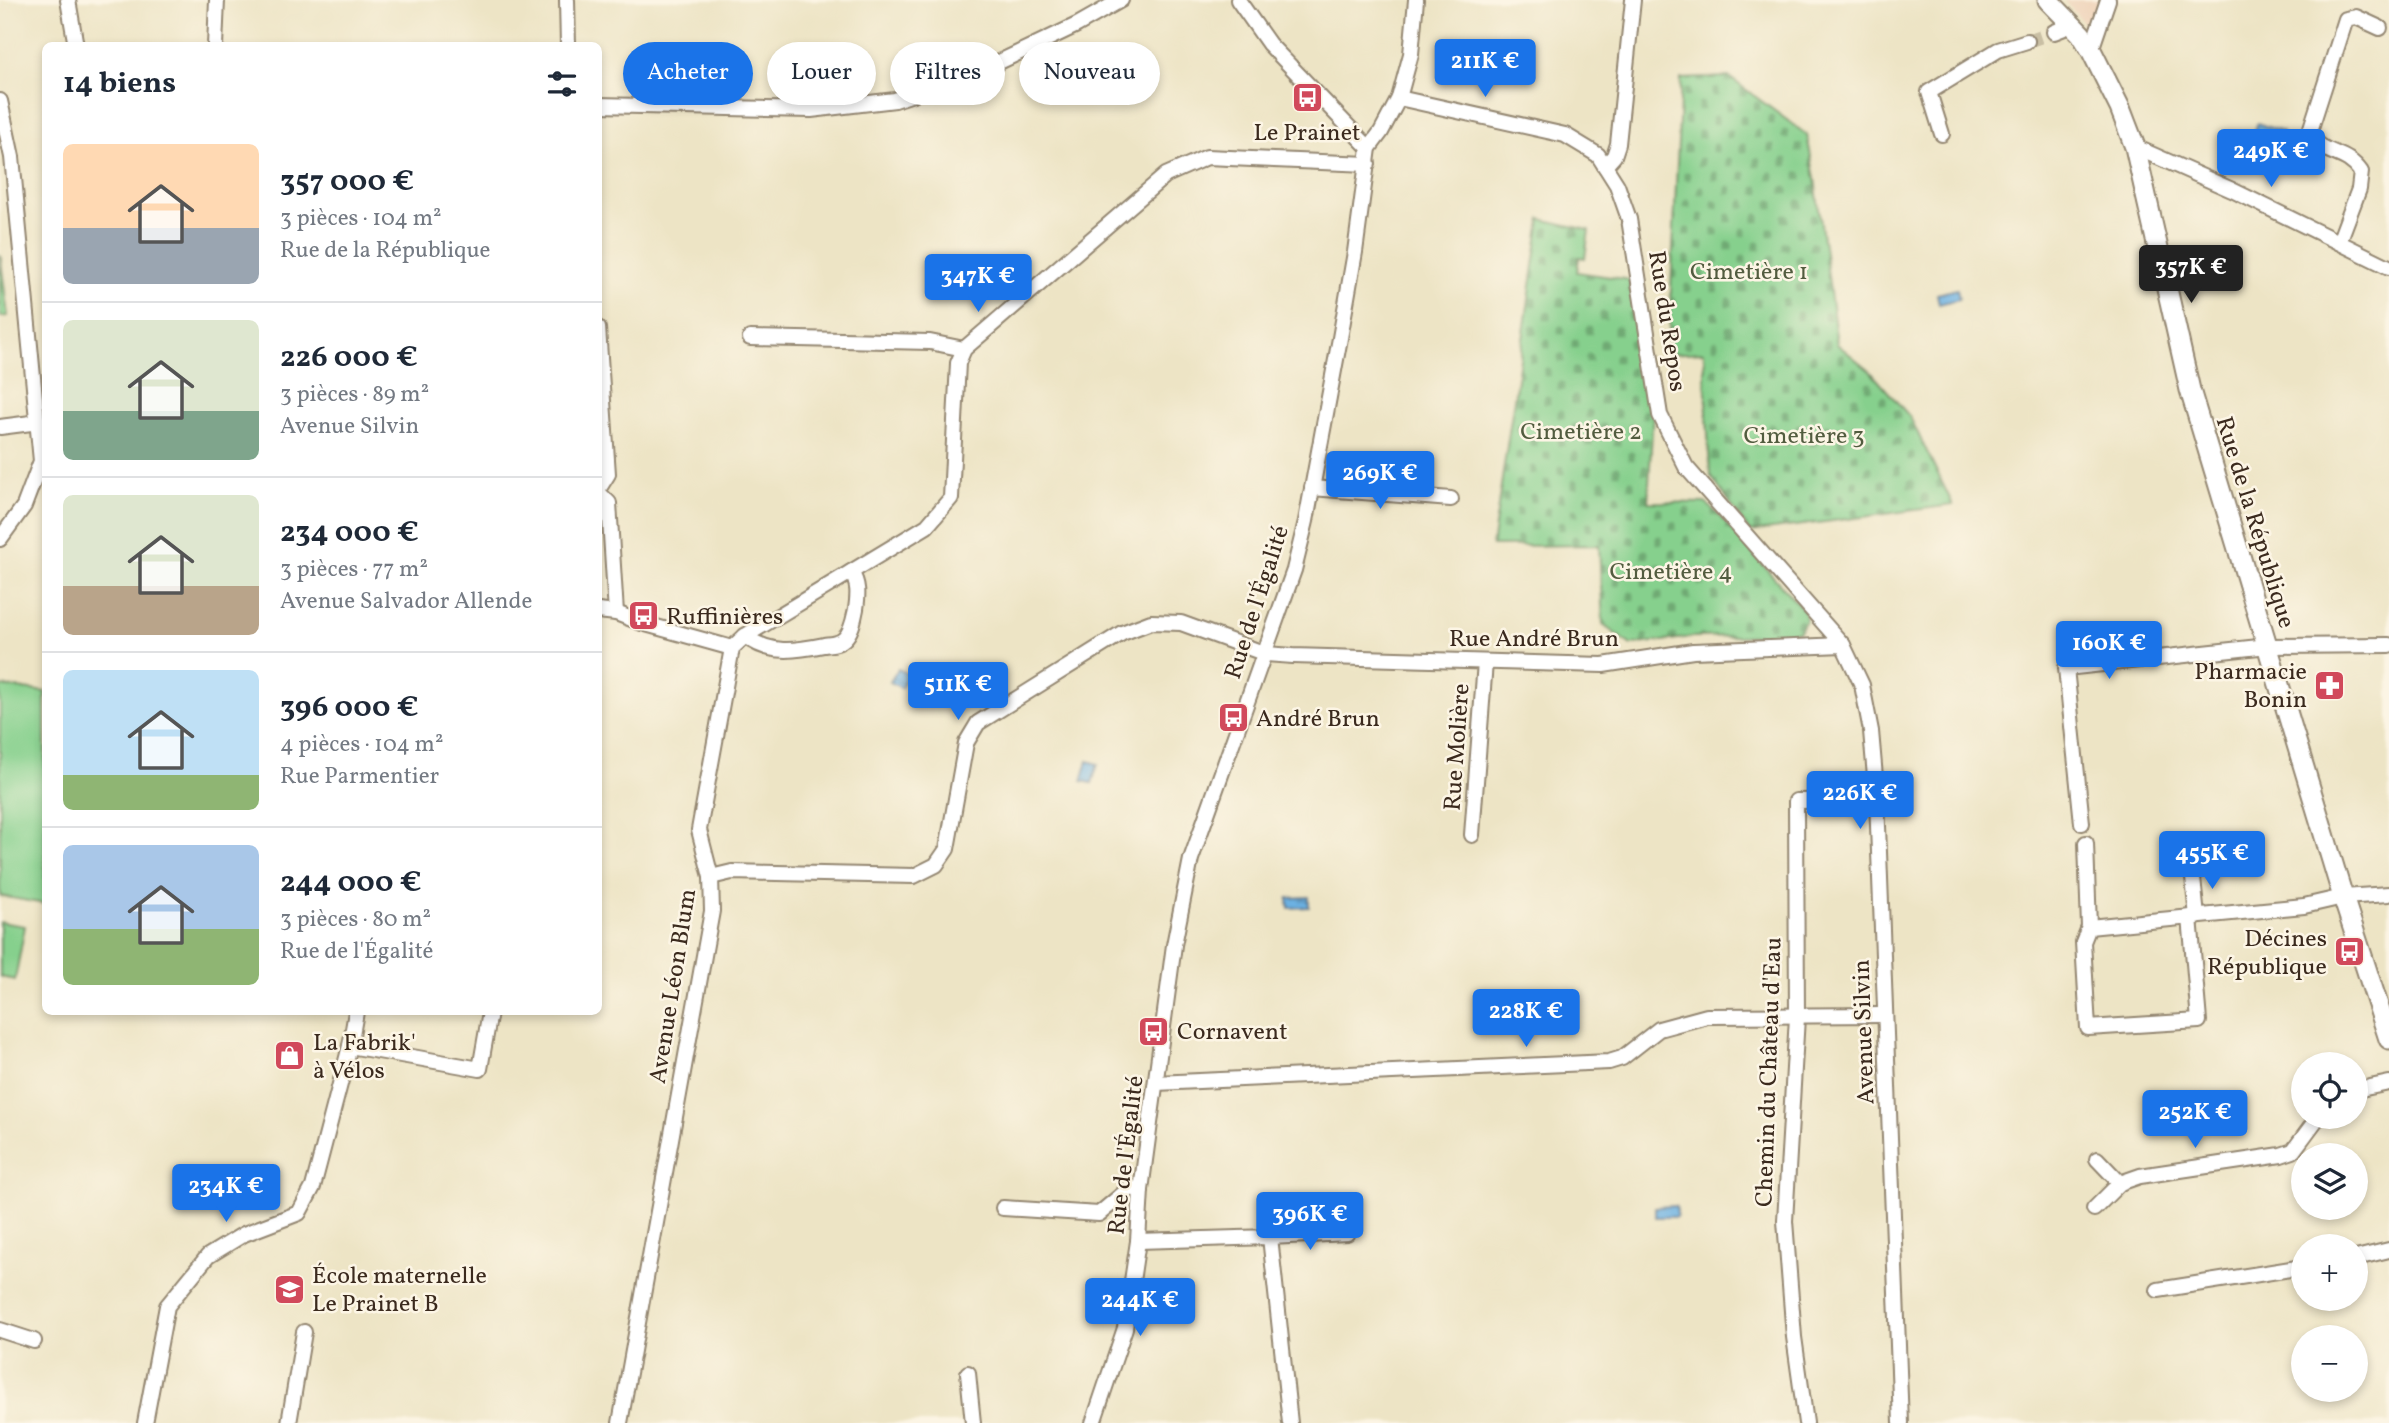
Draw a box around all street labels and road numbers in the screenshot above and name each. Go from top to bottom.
street label: Rue du Repos [1638,248,1694,394]
street label: Rue de la République [2206,413,2302,633]
street label: Rue de l'Égalité [1217,521,1299,684]
street label: Rue André Brun [1449,623,1619,657]
street label: Rue Molière [1437,682,1479,812]
street label: Avenue Léon Blum [642,886,706,1086]
street label: Chemin du Château d'Eau [1748,936,1792,1208]
street label: Avenue Silvin [1845,959,1885,1105]
street label: Rue de l'Égalité [1100,1074,1154,1237]

